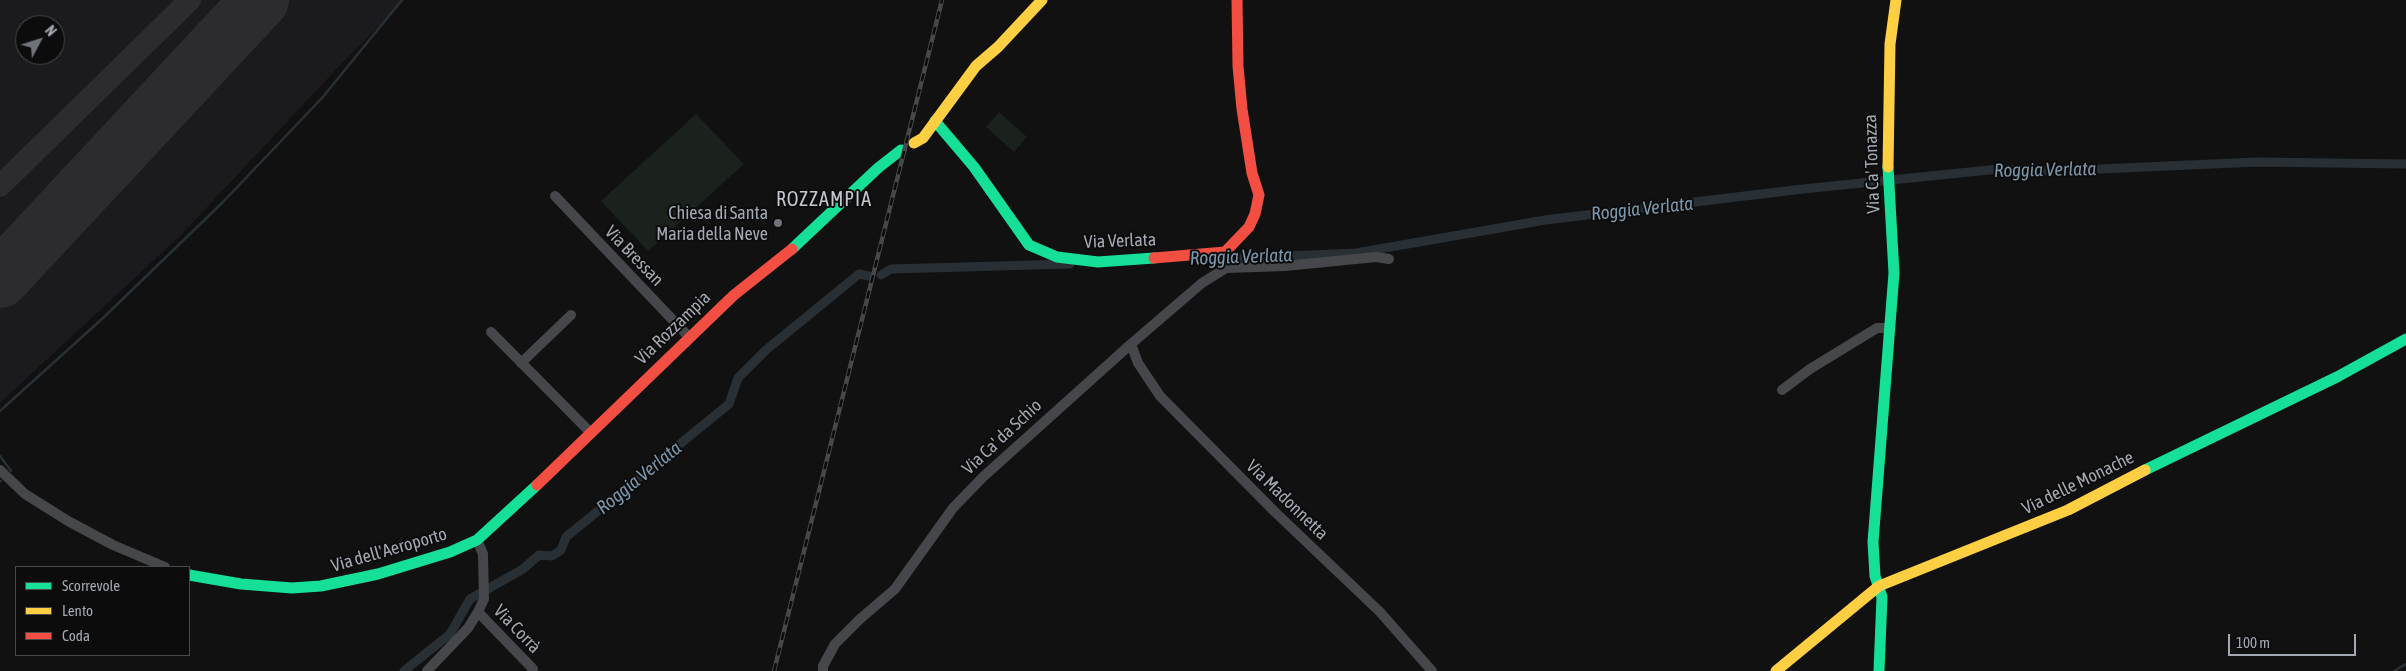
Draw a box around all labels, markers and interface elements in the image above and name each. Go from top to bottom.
north arrow [15,15,65,65]
text: N [42,23,60,39]
street label: Via Ca' Tonazza [1859,114,1885,214]
water label: Roggia Verlata [1994,158,2096,182]
district label: ROZZAMPIA [775,188,873,212]
water label: Roggia Verlata [1590,192,1694,226]
place label: Chiesa di Santa Maria della Neve [656,202,768,244]
marker: Chiesa di Santa Maria della Neve [772,217,784,229]
street label: Via Bressan [600,221,668,291]
street label: Via Verlata [1084,229,1156,253]
water label: Roggia Verlata [1189,244,1293,270]
street label: Via Rozzampia [631,287,715,369]
street label: Via Ca' da Schio [958,395,1046,479]
water label: Roggia Verlata [592,437,686,519]
street label: Via delle Monache [2019,447,2137,519]
street label: Via Madonnetta [1242,456,1332,544]
street label: Via dell'Aeroporto [329,523,449,577]
legend [15,566,190,656]
text: Scorrevole [62,577,120,594]
street label: Via Corrà [489,600,545,658]
text: Lento [62,602,93,619]
scale bar [2231,624,2358,656]
text: Coda [62,627,90,644]
text: 100 m [2236,634,2270,651]

